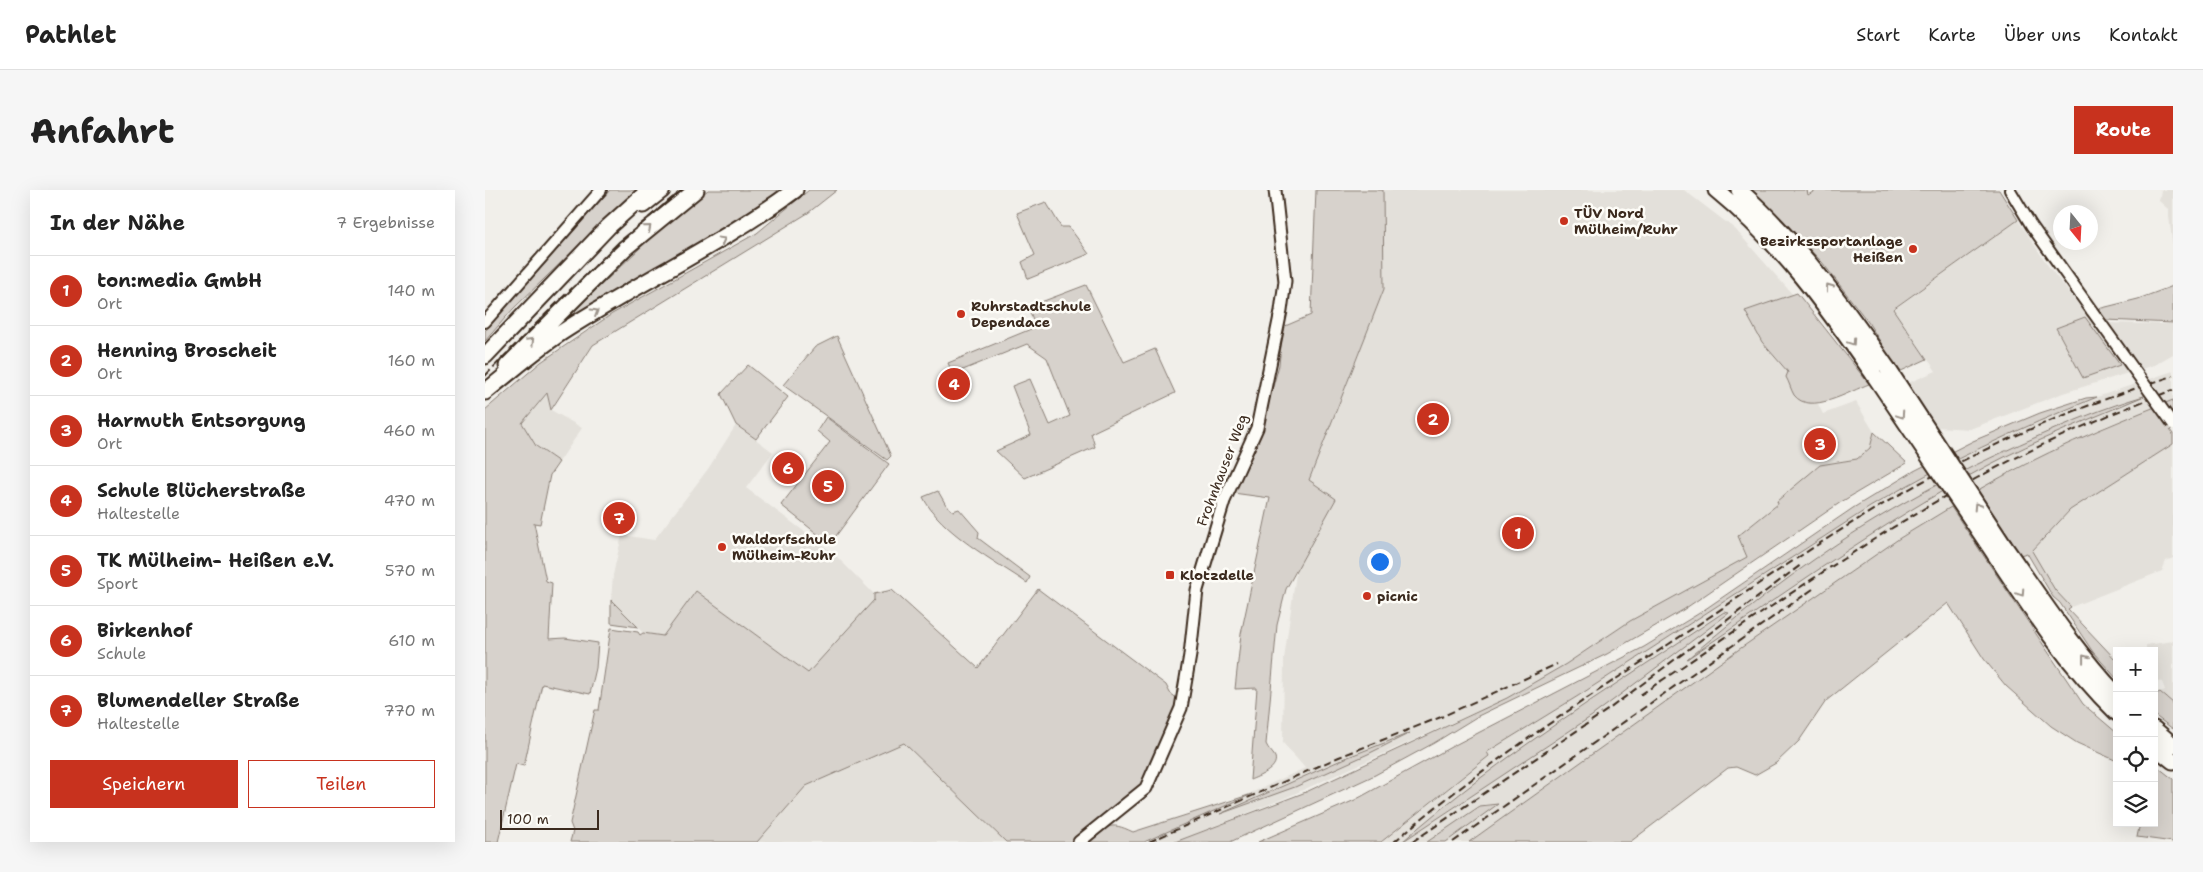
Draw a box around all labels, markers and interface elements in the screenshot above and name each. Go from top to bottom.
text: Pathlet [25,19,116,51]
text: Start [1856,23,1900,47]
text: Karte [1928,23,1976,47]
text: Über uns [2004,23,2081,47]
text: Kontakt [2109,23,2178,47]
button: Route [2074,106,2173,154]
text: Anfahrt [30,107,174,154]
place label: TÜV Nord Mülheim/Ruhr [1574,204,1678,238]
north arrow [2053,205,2098,250]
text: In der Nähe [50,209,185,237]
text: 7 Ergebnisse [336,212,435,233]
marker: TÜV Nord Mülheim/Ruhr [1558,215,1570,227]
one-way arrow [642,226,651,234]
place label: Bezirkssportanlage Heißen [1760,232,1903,266]
one-way arrow [717,236,726,246]
marker: Bezirkssportanlage Heißen [1907,243,1919,255]
text: ton:media GmbH [97,268,262,293]
text: 1 [62,280,70,301]
text: 140 m [388,280,435,301]
one-way arrow [1826,283,1835,292]
text: Ort [97,293,123,314]
place label: Ruhrstadtschule Dependace [971,297,1092,331]
one-way arrow [589,308,598,318]
marker: Ruhrstadtschule Dependace [955,308,967,320]
one-way arrow [525,337,534,346]
one-way arrow [1846,337,1855,346]
text: Henning Broscheit [97,338,277,363]
text: 2 [60,350,72,371]
text: 160 m [388,350,435,371]
text: Ort [97,363,123,384]
pin: 4 [938,365,970,403]
pin: 2 [1417,400,1449,438]
text: Harmuth Entsorgung [97,408,305,433]
one-way arrow [1895,409,1904,419]
street label: Frohnhauser Weg [1192,411,1252,529]
text: 3 [60,420,72,441]
text: 460 m [383,420,435,441]
pin: 3 [1804,425,1836,463]
text: Ort [97,433,123,454]
pin: 6 [772,449,804,487]
pin: 5 [812,467,844,505]
text: Schule Blücherstraße [97,478,306,503]
text: 4 [60,490,72,511]
text: 470 m [384,490,435,511]
pin: 7 [603,499,635,537]
one-way arrow [1974,502,1984,511]
text: Haltestelle [97,503,180,524]
pin: 1 [1502,514,1534,552]
place label: Waldorfschule Mülheim-Ruhr [732,530,836,564]
marker: Waldorfschule Mülheim-Ruhr [716,541,728,553]
text: TK Mülheim- Heißen e.V. [97,548,334,573]
your location [1367,549,1393,575]
text: 5 [61,560,71,581]
text: 570 m [385,560,435,581]
place label: Klotzdelle [1180,566,1254,584]
marker: Klotzdelle [1164,569,1176,581]
text: Sport [97,573,138,594]
place label: picnic [1377,587,1418,605]
one-way arrow [2015,588,2024,597]
marker: picnic [1361,590,1373,602]
text: Birkenhof [97,618,193,643]
text: 6 [60,630,72,651]
text: 610 m [388,630,435,651]
text: Schule [97,643,146,664]
map controls [2113,647,2158,827]
button: + [2113,647,2158,692]
one-way arrow [2082,655,2090,664]
text: Blumendeller Straße [97,688,300,713]
button: − [2113,692,2158,737]
text: 7 [60,700,72,721]
text: 770 m [383,700,435,721]
text: Haltestelle [97,713,180,734]
button: locate [2113,737,2158,782]
button: Speichern [50,760,238,808]
button: Teilen [248,760,435,808]
button: layers [2113,782,2158,827]
scale bar [500,807,599,830]
text: 100 m [507,810,549,828]

